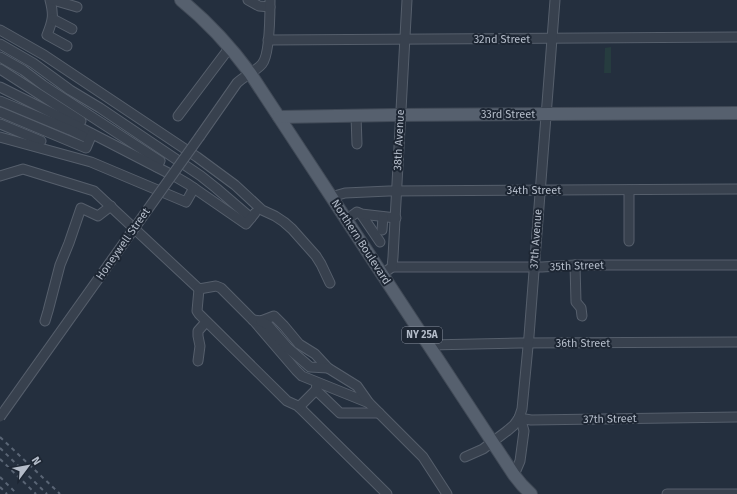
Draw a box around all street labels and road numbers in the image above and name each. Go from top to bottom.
street label: 32nd Street [474,33,530,46]
street label: 33rd Street [481,108,535,121]
street label: 38th Avenue [391,109,407,171]
street label: 34th Street [507,184,561,197]
street label: Northern Boulevard [329,197,393,287]
street label: Honeywell Street [93,206,153,282]
street label: 37th Avenue [527,209,545,269]
street label: 35th Street [550,259,604,273]
road number: NY 25A [402,327,442,343]
street label: 36th Street [556,337,610,350]
street label: 37th Street [583,412,637,426]

